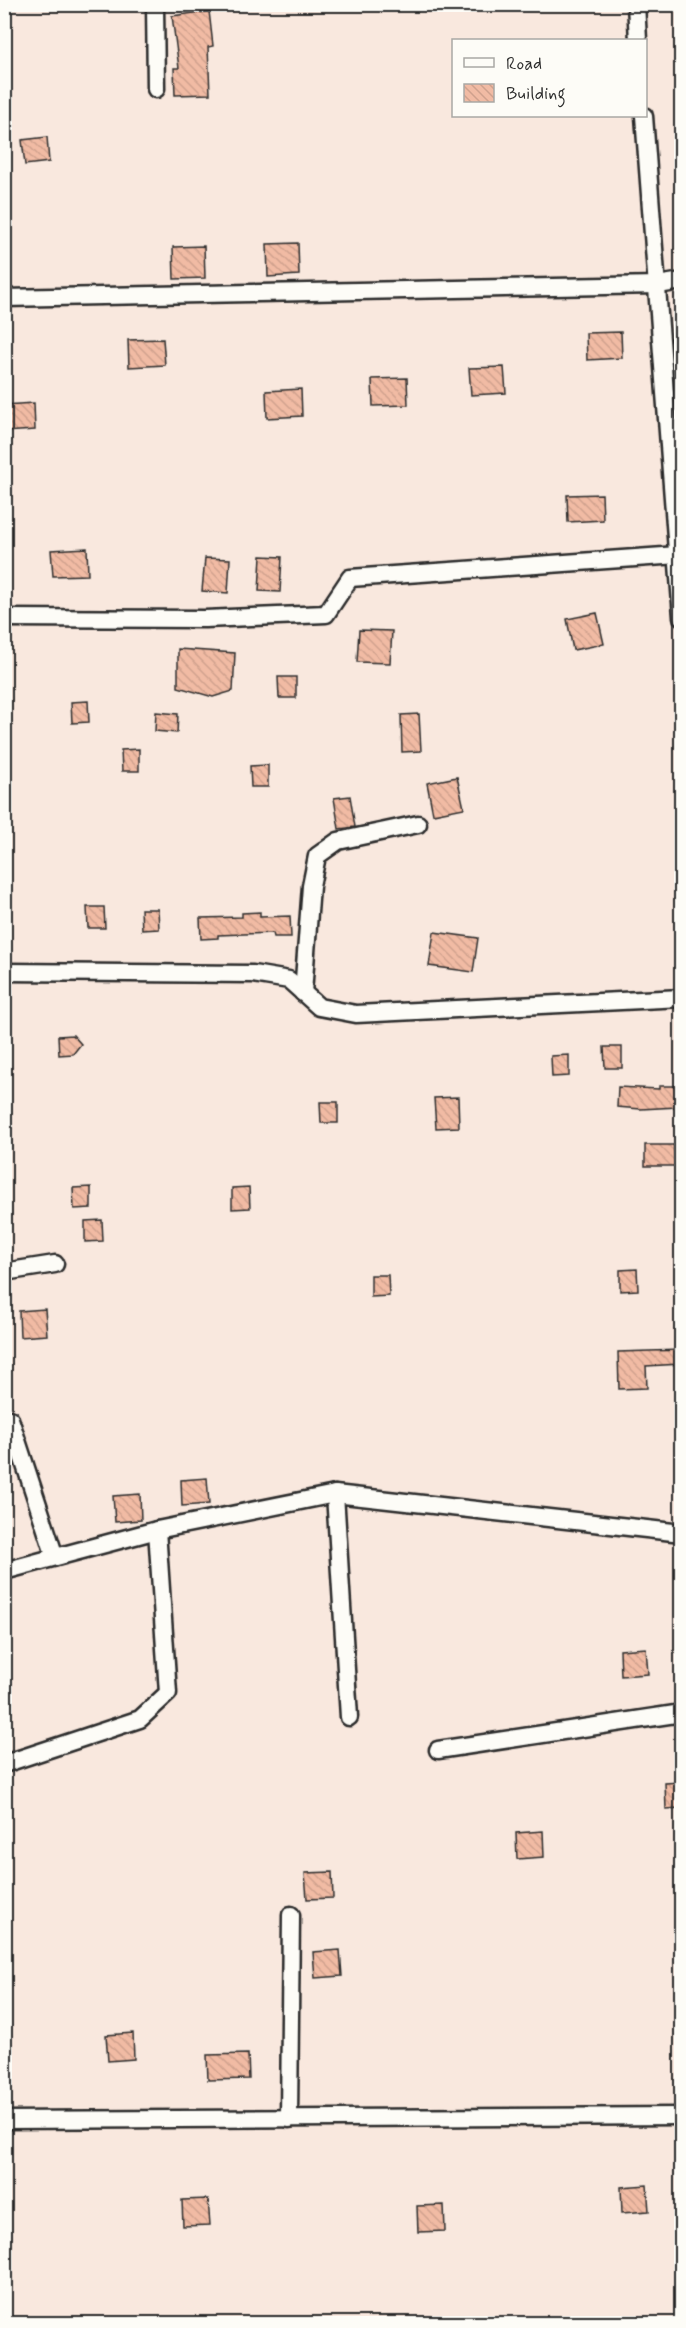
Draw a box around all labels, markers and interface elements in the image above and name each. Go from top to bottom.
legend [452,39,647,117]
text: Road [506,52,542,76]
text: Building [506,82,566,108]

